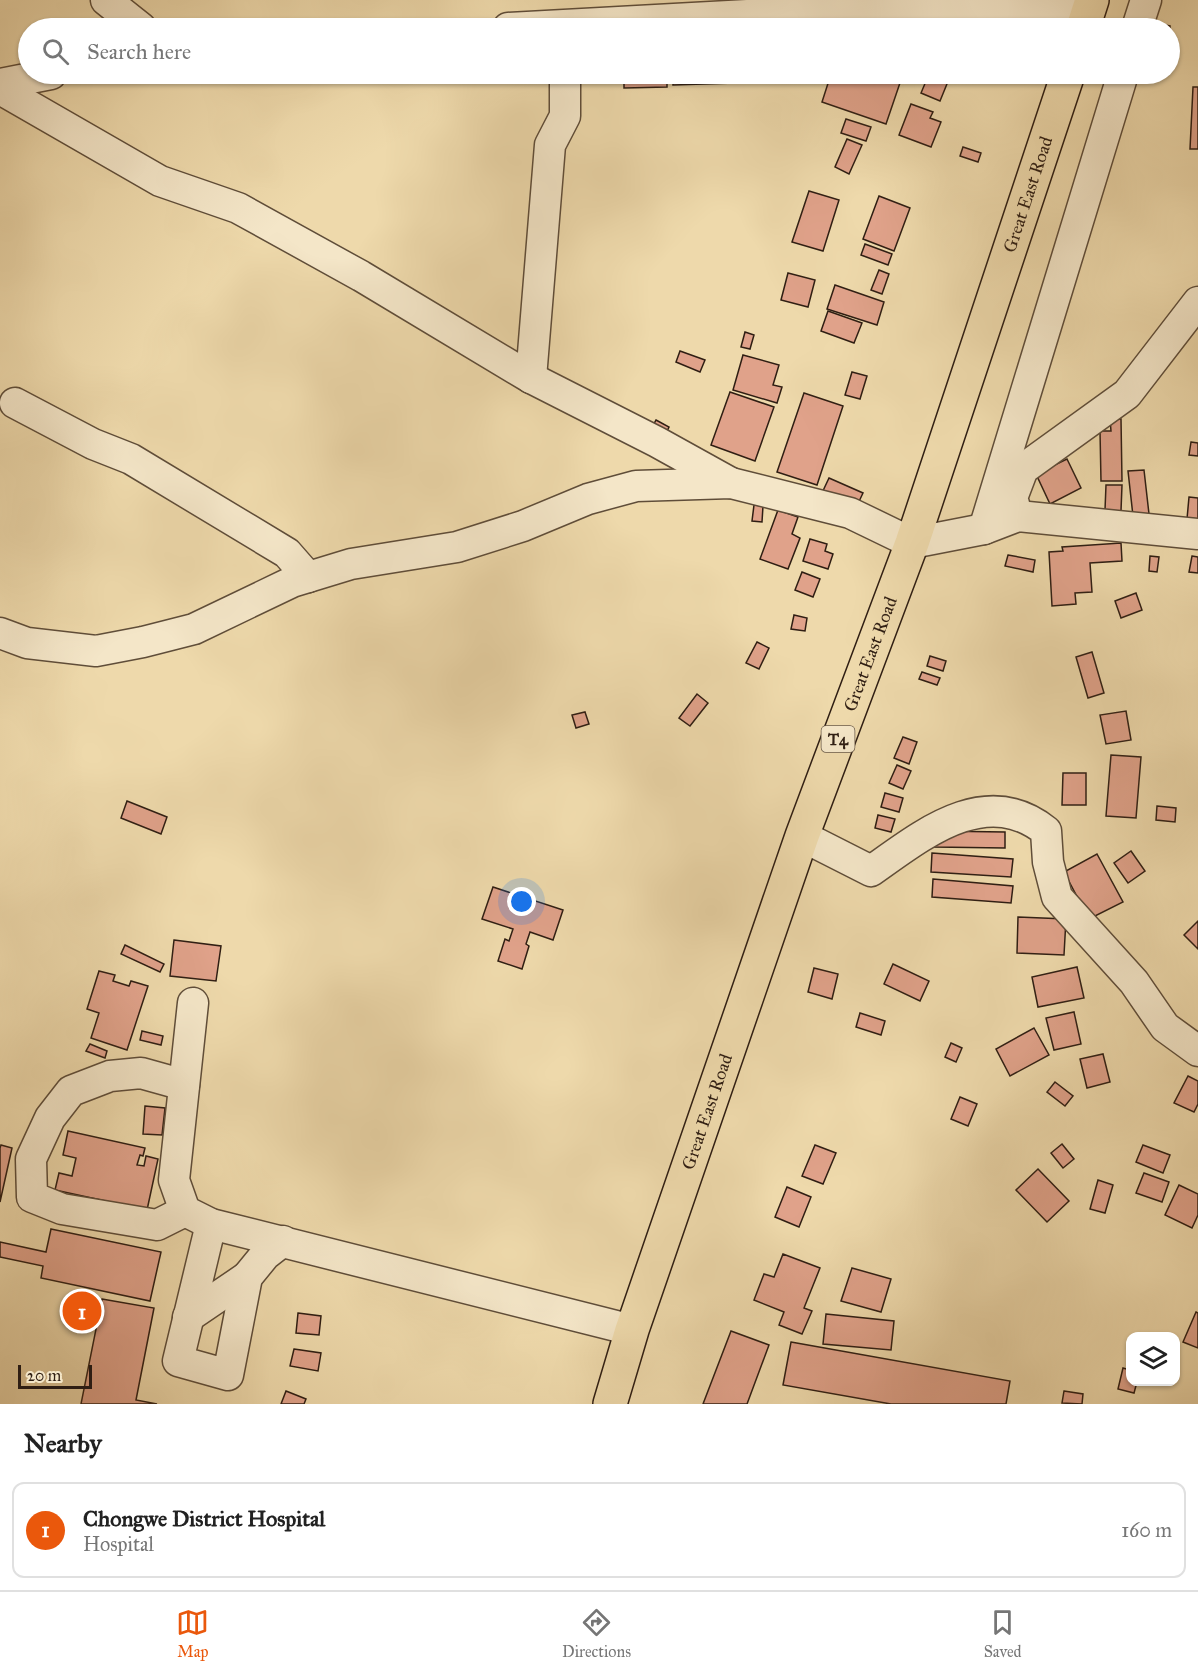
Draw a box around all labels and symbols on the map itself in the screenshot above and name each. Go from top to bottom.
street label: Great East Road [998,134,1057,255]
street label: Great East Road [839,594,902,715]
road number: T4 [822,726,854,752]
your location [507,887,536,916]
street label: Great East Road [677,1051,737,1173]
pin: 1 [62,1288,101,1334]
scale bar [18,1362,92,1390]

